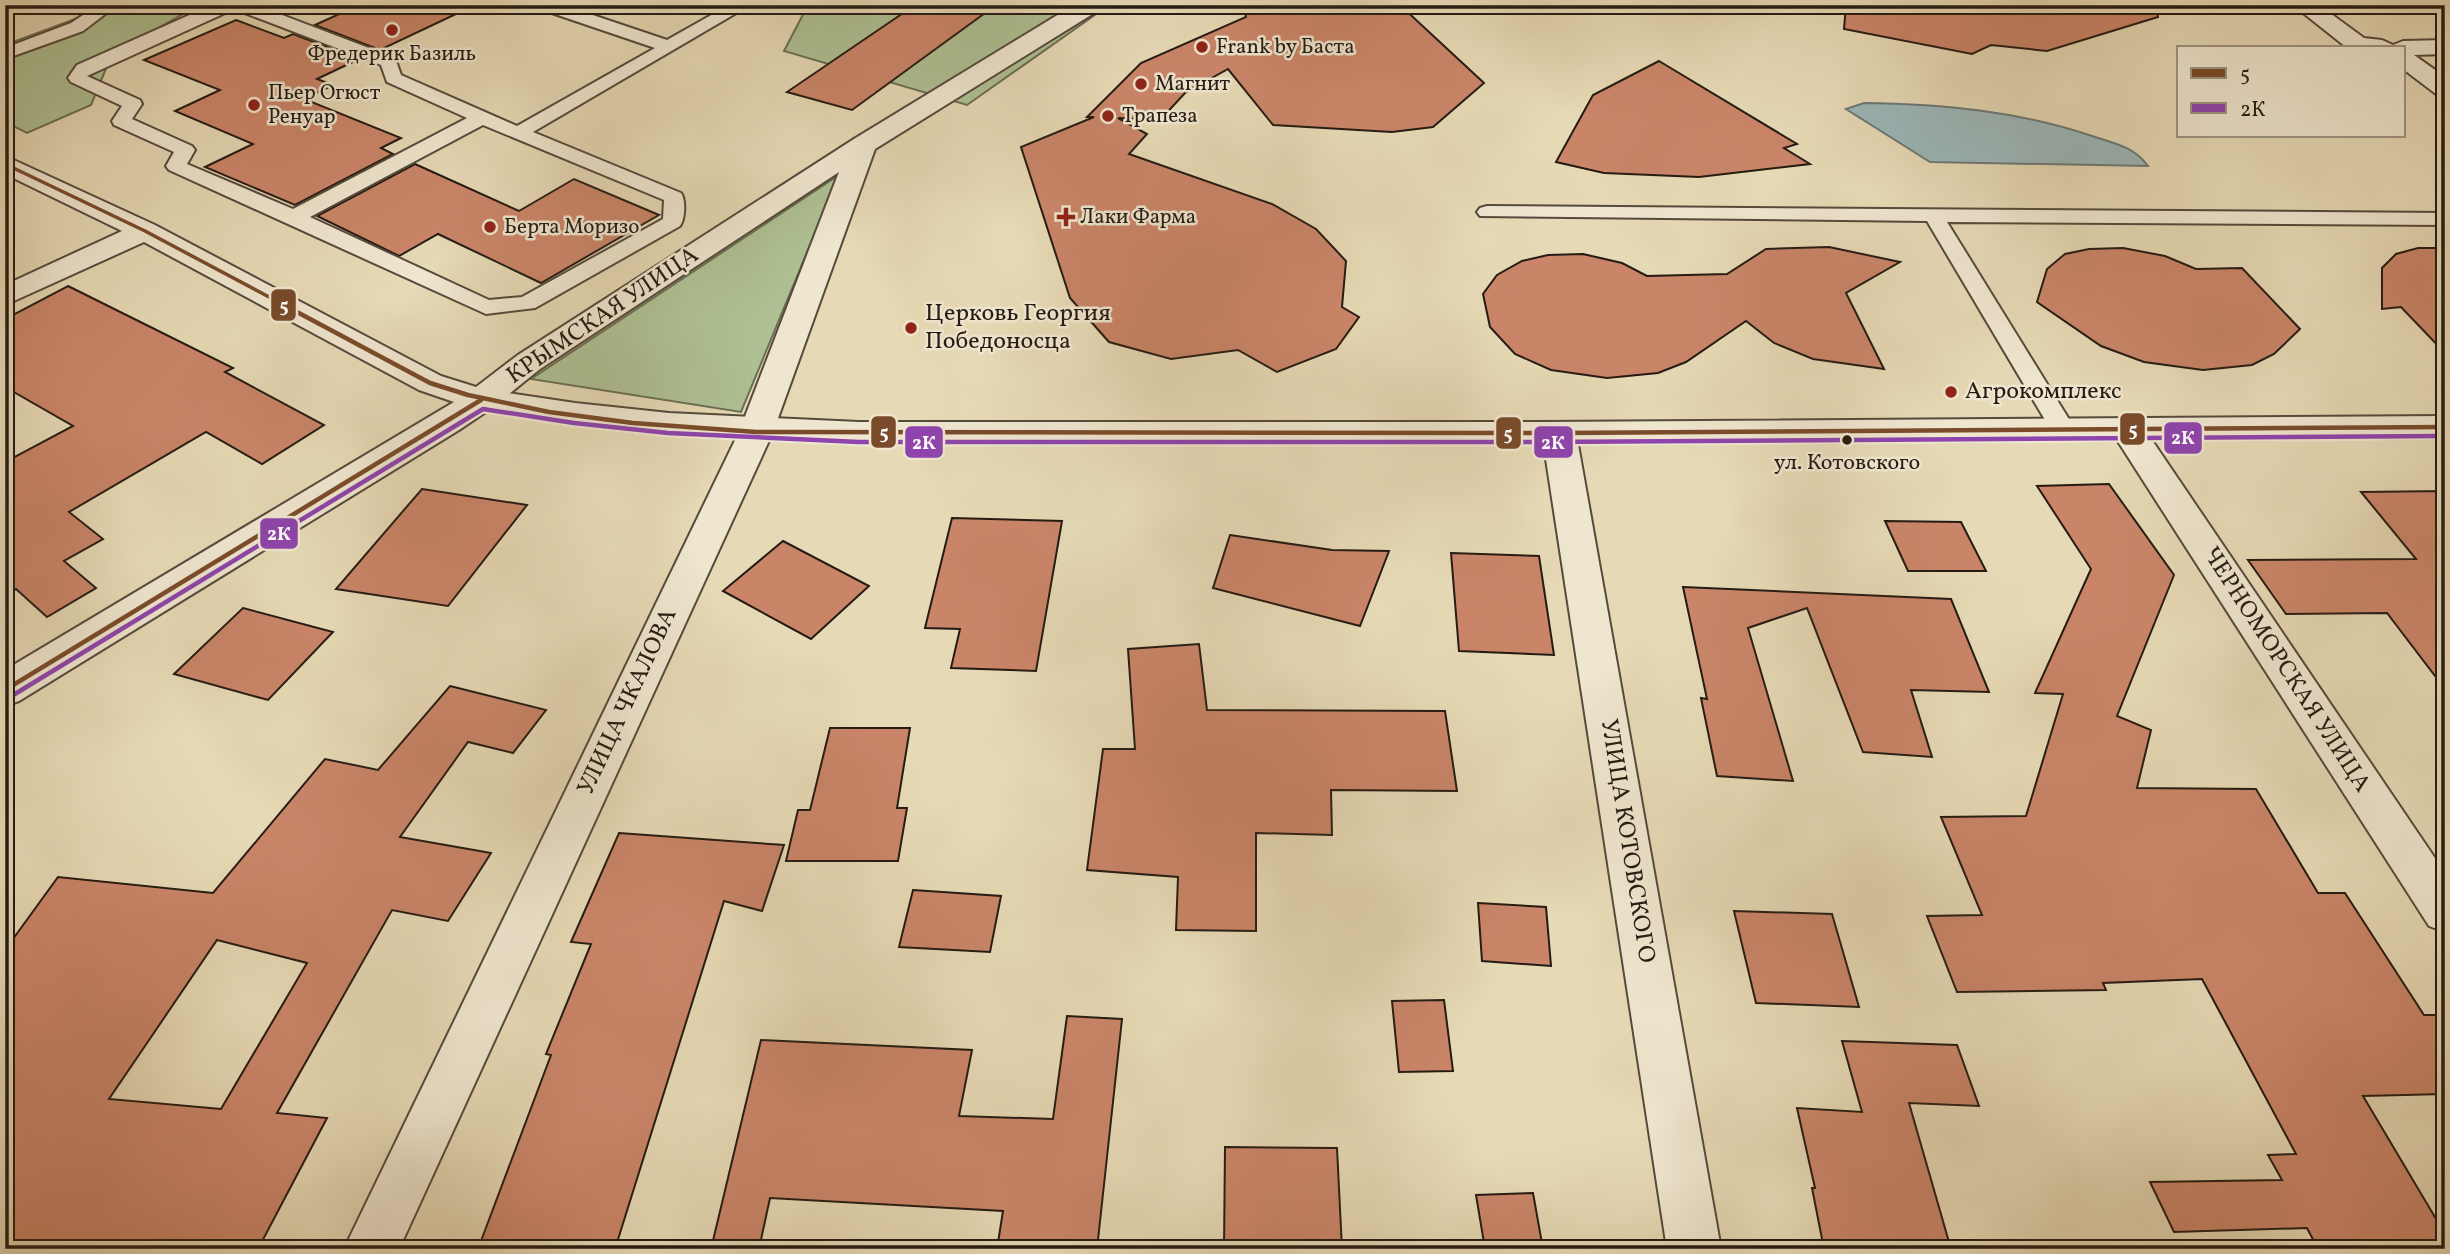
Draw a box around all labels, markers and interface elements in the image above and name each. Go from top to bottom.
marker: Фредерик Базиль [384,22,400,38]
place label: Frank by Баста [1216,33,1355,62]
marker: Frank by Баста [1194,39,1210,55]
place label: Фредерик Базиль [308,40,476,69]
legend [2177,46,2404,136]
text: 5 [2240,60,2250,89]
place label: Магнит [1155,70,1231,99]
marker: Магнит [1133,76,1149,92]
place label: Пьер Огюст Ренуар [268,79,381,132]
text: 2К [2240,96,2266,125]
marker: Пьер Огюст Ренуар [246,97,262,113]
place label: Трапеза [1122,102,1198,131]
marker: Трапеза [1100,108,1116,124]
place label: Лаки Фарма [1080,203,1196,232]
marker: Лаки Фарма [1058,209,1074,225]
place label: Берта Моризо [504,213,639,242]
marker: Берта Моризо [482,219,498,235]
street label: КРЫМСКАЯ УЛИЦА [500,239,706,393]
line badge: 5 [270,288,297,322]
text: 5 [279,294,289,320]
place label: Церковь Георгия Победоносца [925,297,1111,359]
marker: Церковь Георгия Победоносца [903,320,919,336]
place label: Агрокомплекс [1965,375,2122,409]
marker: Агрокомплекс [1943,384,1959,400]
line badge: 5 [2119,412,2146,446]
line badge: 5 [870,415,897,449]
line badge: 5 [1495,416,1522,450]
text: 5 [2128,418,2138,444]
text: 5 [879,421,889,447]
line badge: 2К [2163,421,2203,455]
text: 5 [1503,422,1513,448]
line badge: 2К [904,425,944,459]
line badge: 2К [1533,425,1574,459]
text: 2К [2171,426,2195,452]
text: 2К [912,431,936,457]
text: 2К [1541,431,1565,457]
marker: ул. Котовского [1840,433,1854,447]
place label: ул. Котовского [1774,448,1920,479]
line badge: 2К [259,517,299,550]
text: 2К [267,522,291,548]
street label: ЧЕРНОМОРСКАЯ УЛИЦА [2194,541,2378,800]
street label: УЛИЦА ЧКАЛОВА [570,603,686,801]
street label: УЛИЦА КОТОВСКОГО [1591,717,1663,965]

